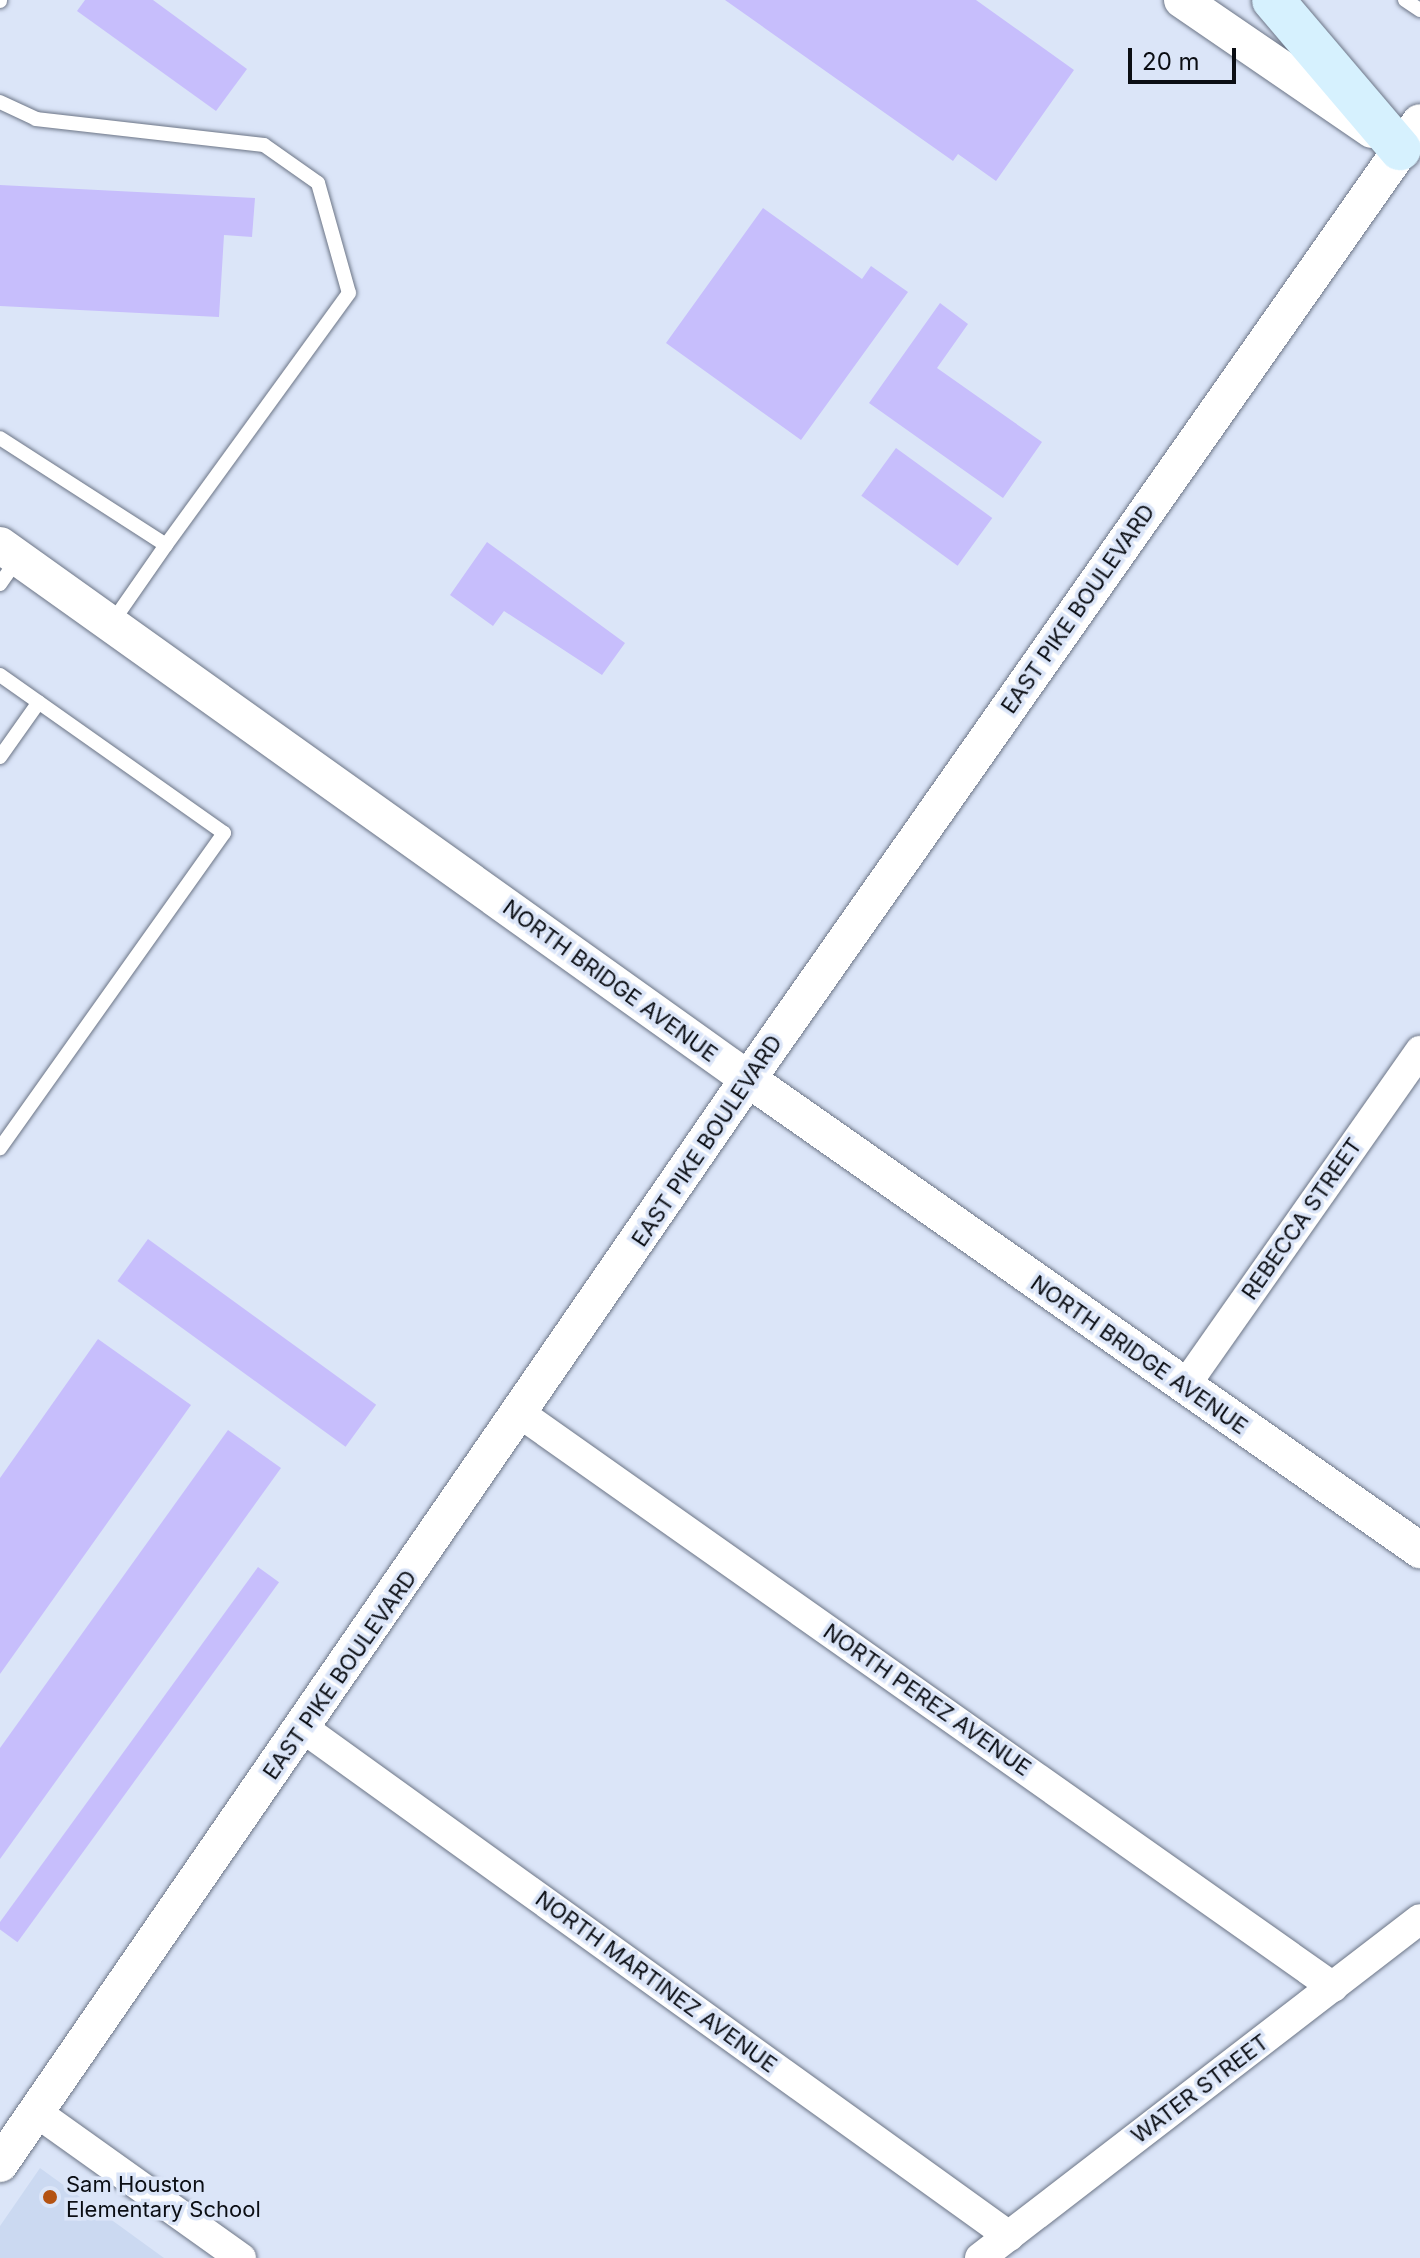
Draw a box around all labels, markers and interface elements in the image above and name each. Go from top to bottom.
scale bar [1132,32,1240,82]
text: 20 m [1142,47,1200,76]
street label: EAST PIKE BOULEVARD [996,499,1160,719]
street label: NORTH BRIDGE AVENUE [498,894,722,1068]
street label: EAST PIKE BOULEVARD [626,1030,788,1252]
street label: REBECCA STREET [1236,1133,1368,1305]
street label: NORTH BRIDGE AVENUE [1025,1270,1253,1440]
street label: EAST PIKE BOULEVARD [258,1565,422,1785]
street label: NORTH PEREZ AVENUE [818,1618,1036,1782]
street label: NORTH MARTINEZ AVENUE [530,1886,782,2078]
street label: WATER STREET [1126,2029,1274,2149]
place label: Sam Houston Elementary School [66,2171,261,2222]
marker: Sam Houston Elementary School [41,2188,59,2206]

